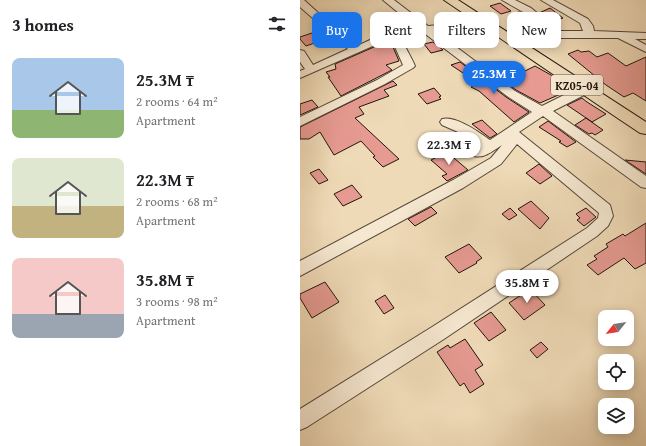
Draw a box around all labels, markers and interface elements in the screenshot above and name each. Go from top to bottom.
text: 3 homes [12,12,74,37]
chip: Buy [312,12,362,48]
chip: Rent [370,12,426,48]
chip: Filters [434,12,499,48]
chip: New [507,12,561,48]
icon: filters [266,13,288,35]
pin: 25.3M ₸ [457,61,531,95]
text: 25.3M ₸ [472,64,516,83]
text: 25.3M ₸ [136,67,194,92]
icon: home [44,74,92,122]
road number: KZ05-04 [551,75,603,95]
text: 2 rooms · 64 m² [136,92,218,111]
text: Apartment [136,111,196,130]
pin: 22.3M ₸ [412,132,486,166]
text: 22.3M ₸ [427,135,471,154]
text: 22.3M ₸ [136,167,194,192]
icon: home [44,174,92,222]
text: 2 rooms · 68 m² [136,192,218,211]
text: Apartment [136,211,196,230]
text: 35.8M ₸ [136,267,194,292]
pin: 35.8M ₸ [490,270,564,304]
text: 35.8M ₸ [505,273,549,292]
icon: home [44,274,92,322]
text: 3 rooms · 98 m² [136,292,218,311]
north arrow [598,310,634,346]
map controls [598,310,634,434]
text: Apartment [136,311,196,330]
button: locate [598,354,634,390]
button: layers [598,398,634,434]

